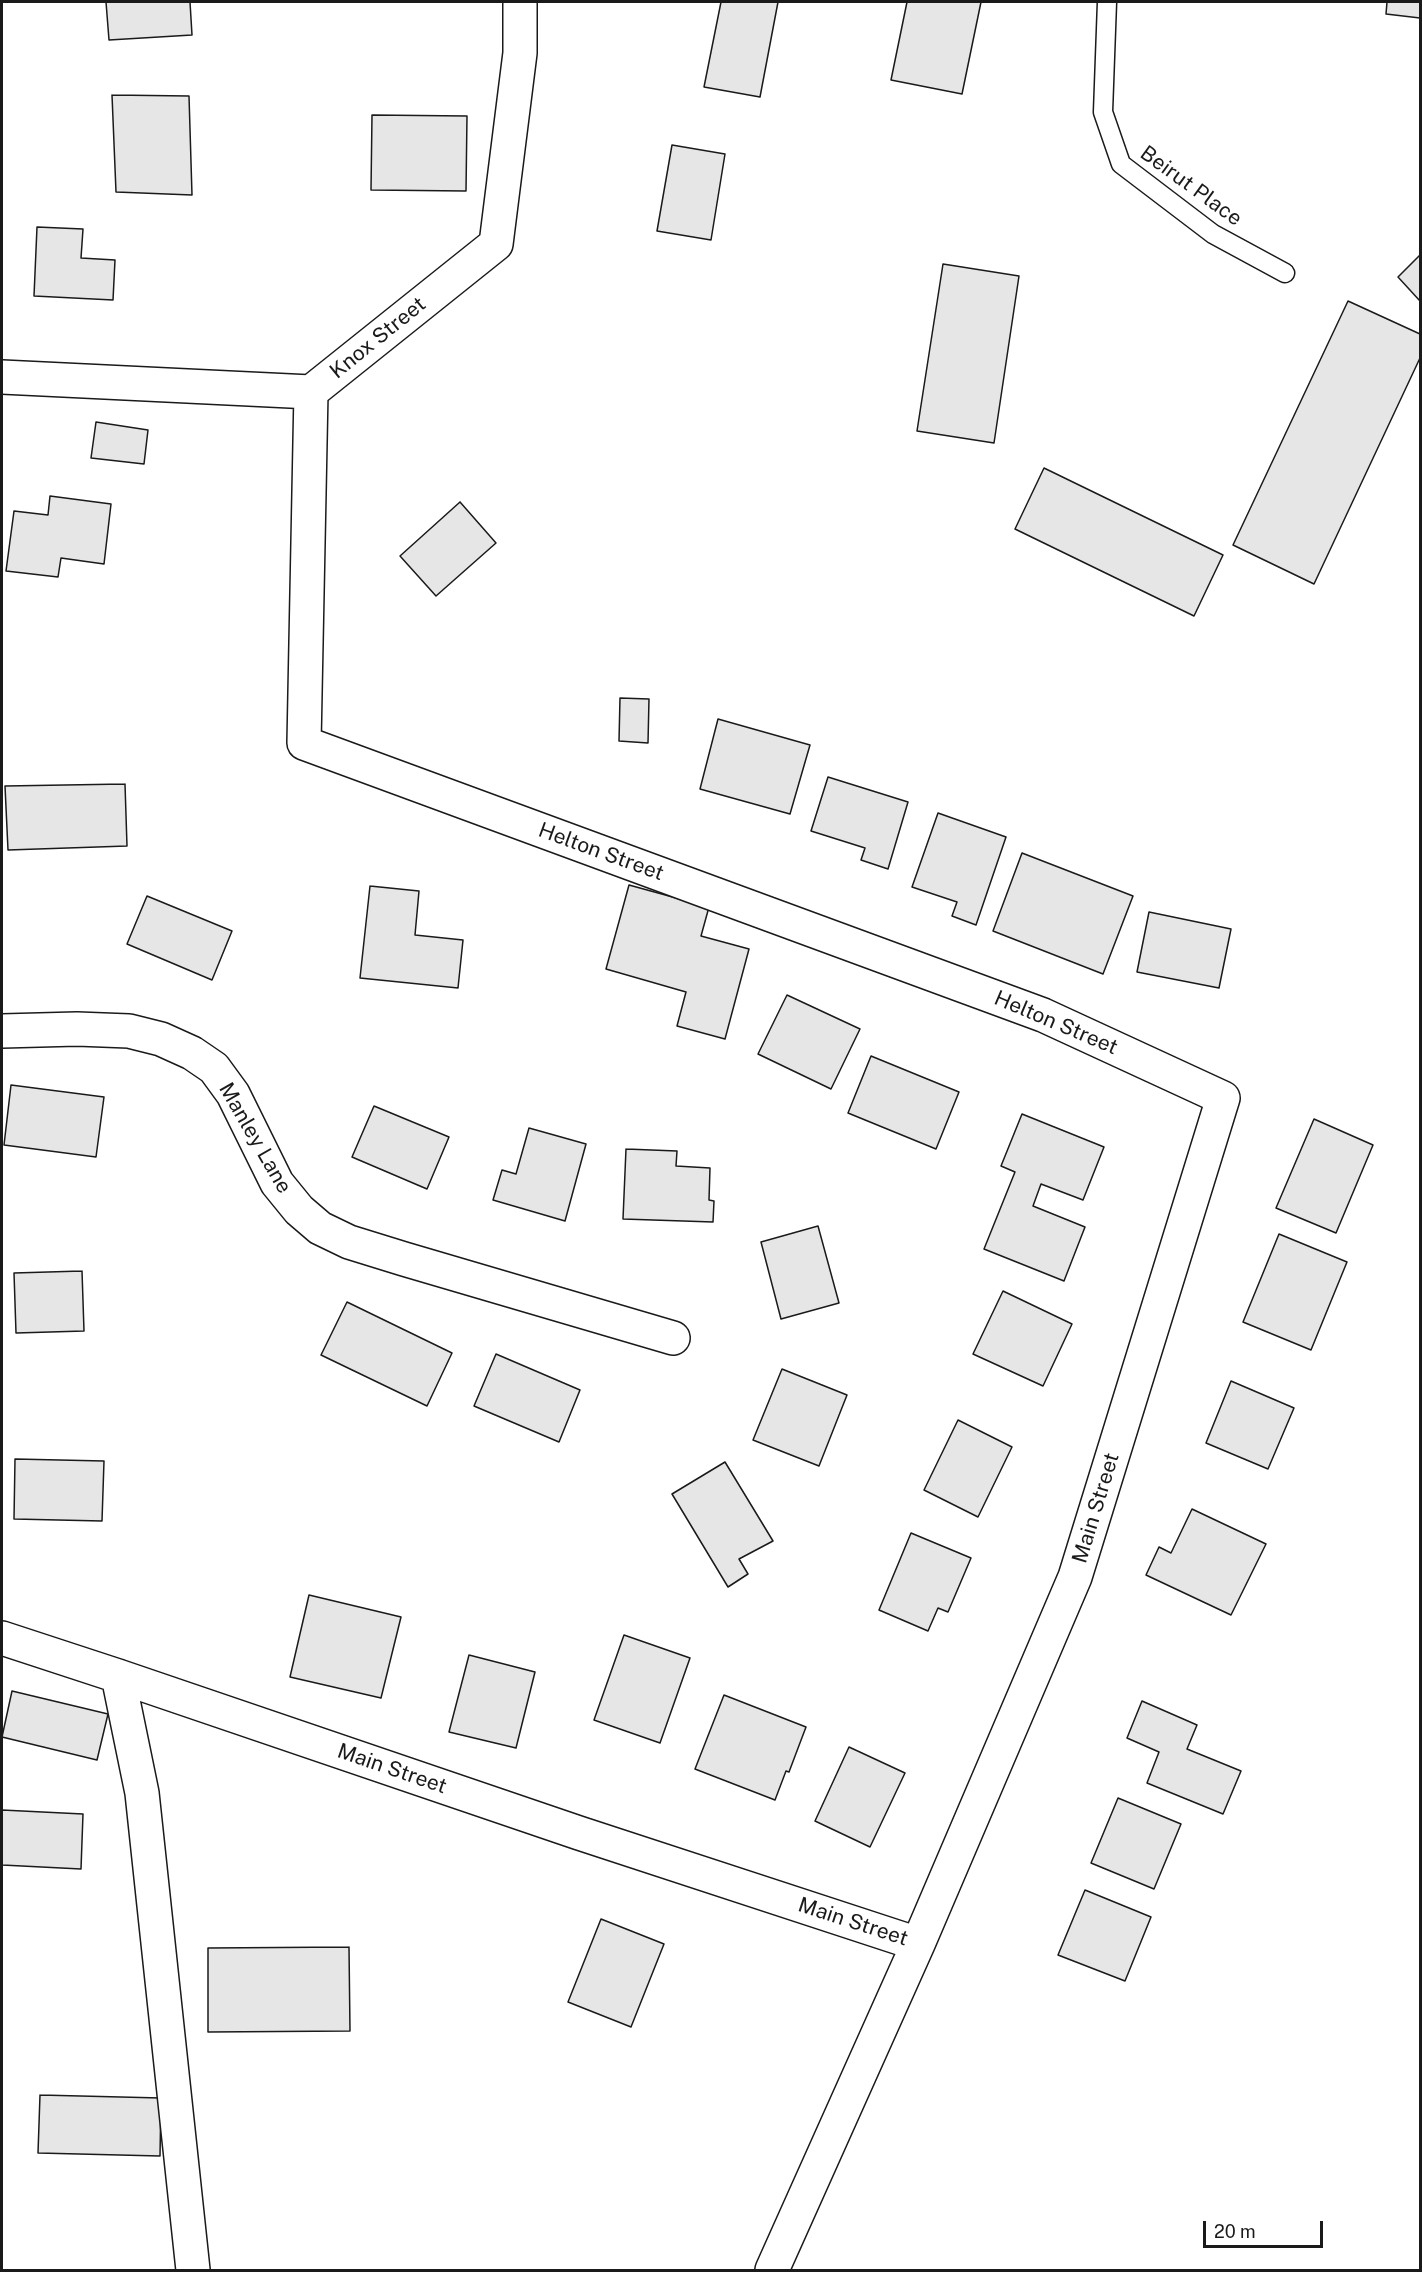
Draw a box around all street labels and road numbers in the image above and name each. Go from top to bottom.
street label: Beirut Place [1135,141,1247,231]
street label: Knox Street [325,292,431,384]
street label: Helton Street [535,818,667,886]
street label: Helton Street [990,986,1122,1060]
street label: Manley Lane [213,1078,297,1198]
street label: Main Street [1067,1450,1125,1566]
street label: Main Street [334,1739,450,1799]
street label: Main Street [795,1892,911,1952]

